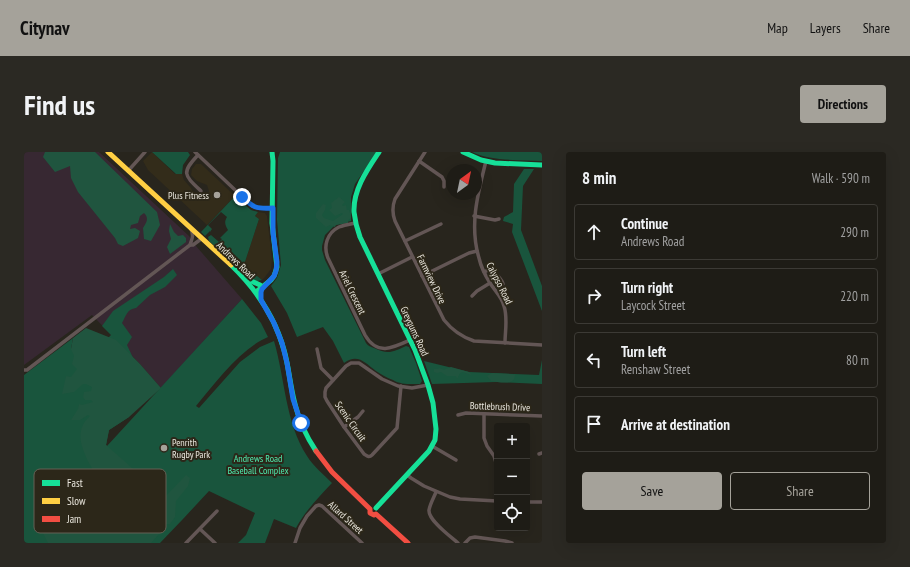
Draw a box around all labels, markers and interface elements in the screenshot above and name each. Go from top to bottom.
text: Citynav [20,16,70,40]
text: Map [767,19,788,37]
text: Layers [810,19,841,37]
text: Share [863,19,890,37]
button: Directions [800,85,886,123]
text: Find us [24,86,95,123]
north arrow [446,164,482,200]
text: 8 min [582,167,616,189]
text: Walk · 590 m [812,170,870,187]
route end [233,188,251,206]
place label: Plus Fitness [168,189,210,202]
marker: Plus Fitness [212,190,222,200]
text: Continue [621,214,668,233]
icon: ahead [583,221,605,243]
text: 290 m [840,224,869,241]
text: Andrews Road [621,233,684,250]
street label: Andrews Road [214,239,258,282]
street label: Farmview Drive [414,252,449,306]
street label: Calypso Road [483,260,516,307]
street label: Ariel Crescent [336,268,369,317]
text: Turn right [621,278,673,297]
icon: right [583,285,605,307]
text: 220 m [840,288,869,305]
text: Laycock Street [621,297,685,314]
street label: Greygums Road [397,304,432,358]
text: Turn left [621,342,666,361]
icon: left [583,349,605,371]
text: 80 m [846,352,869,369]
text: Renshaw Street [621,361,690,378]
street label: Scenic Circuit [332,399,369,444]
street label: Bottlebrush Drive [470,399,530,414]
icon: arrive [583,413,605,435]
route start [292,414,310,432]
text: Arrive at destination [621,415,730,434]
map controls [494,423,530,531]
button: + [494,423,530,459]
place label: Penrith Rugby Park [172,436,210,461]
marker: Penrith Rugby Park [159,443,169,453]
park label: Andrews Road Baseball Complex [227,452,289,477]
button: − [494,459,530,495]
legend [34,469,166,533]
button: Save [582,472,722,510]
button: Share [730,472,870,510]
text: Fast [67,476,83,490]
text: Slow [67,494,86,508]
button: locate [494,495,530,531]
street label: Allard Street [325,498,366,537]
text: Jam [66,512,81,526]

